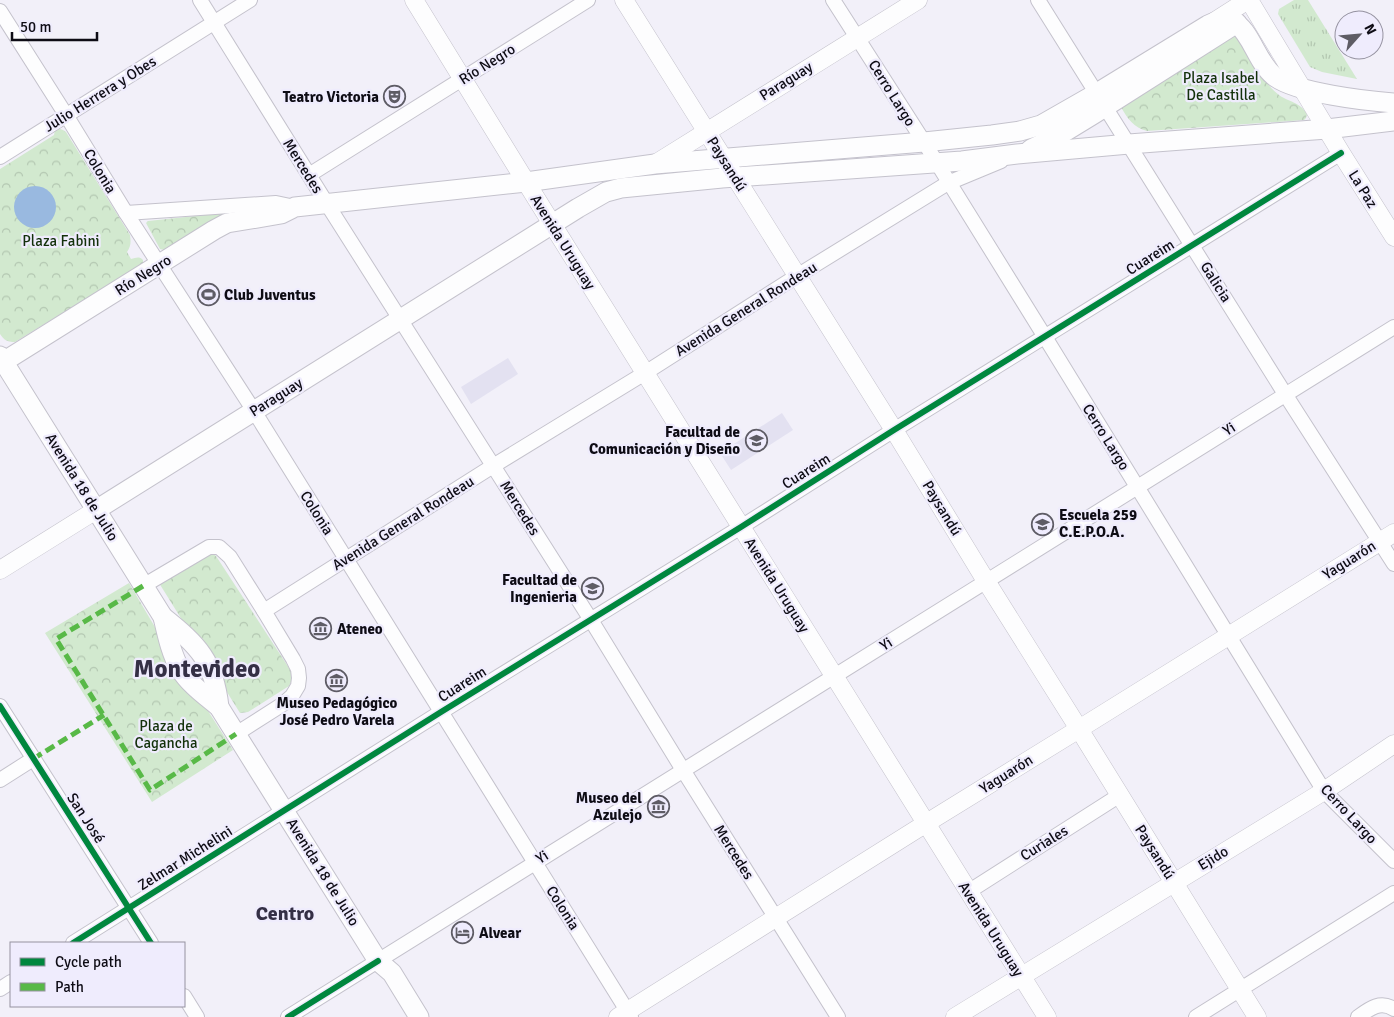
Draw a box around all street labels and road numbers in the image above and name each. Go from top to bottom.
street label: Río Negro [456,40,519,88]
street label: Julio Herrera y Obes [41,52,160,136]
street label: Cerro Largo [865,57,920,130]
street label: Paraguay [756,58,816,104]
street label: Paysandú [703,133,751,195]
street label: Mercedes [279,135,327,197]
street label: Colonia [80,146,120,196]
street label: La Paz [1344,167,1382,211]
street label: Avenida Uruguay [527,191,599,293]
street label: Cuareim [1123,235,1178,279]
street label: Río Negro [112,251,175,299]
street label: Avenida General Rondeau [672,258,820,360]
street label: Galicia [1197,258,1235,306]
street label: Paraguay [246,374,306,420]
street label: Cerro Largo [1079,401,1134,474]
street label: Yi [1219,418,1239,440]
street label: Avenida 18 de Julio [42,430,122,544]
street label: Cuareim [779,449,834,493]
street label: Avenida General Rondeau [329,472,477,574]
street label: Mercedes [496,477,544,539]
street label: Paysandú [919,477,965,539]
street label: Colonia [296,488,338,538]
street label: Avenida Uruguay [741,534,813,636]
street label: Yaguarón [1319,537,1379,583]
street label: Yi [876,633,896,655]
street label: Cuareim [435,662,490,706]
street label: Yaguarón [976,751,1036,797]
street label: Cerro Largo [1317,781,1381,848]
street label: San José [63,790,109,846]
street label: Avenida 18 de Julio [283,815,363,929]
street label: Mercedes [710,821,758,883]
street label: Curiales [1017,821,1072,865]
street label: Paysandú [1131,821,1179,883]
street label: Zelmar Michelini [134,822,236,894]
street label: Ejido [1194,842,1232,874]
street label: Yi [532,846,552,868]
street label: Avenida Uruguay [955,878,1027,980]
street label: Colonia [542,883,584,933]

